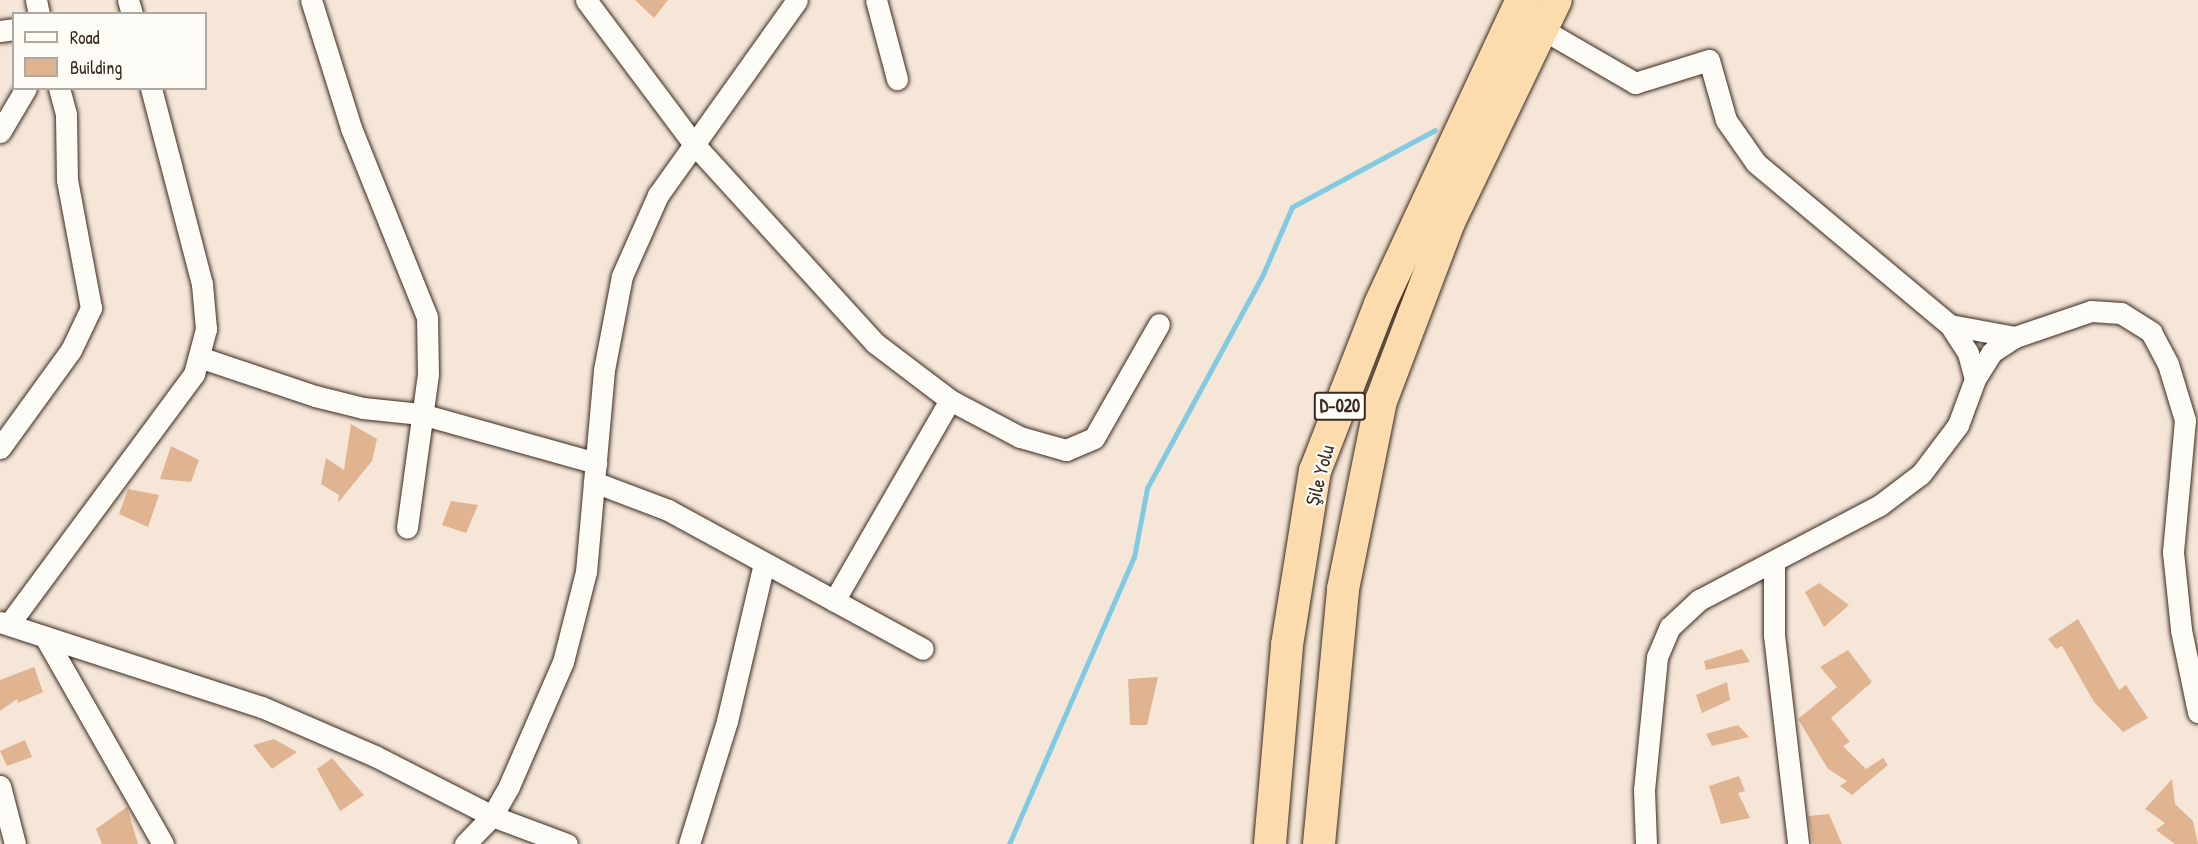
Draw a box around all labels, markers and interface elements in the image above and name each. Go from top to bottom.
legend [12,12,207,90]
text: Road [70,25,100,50]
text: Building [70,55,122,80]
road number: D-020 [1313,391,1367,421]
street label: Şile Yolu [1299,442,1339,508]

